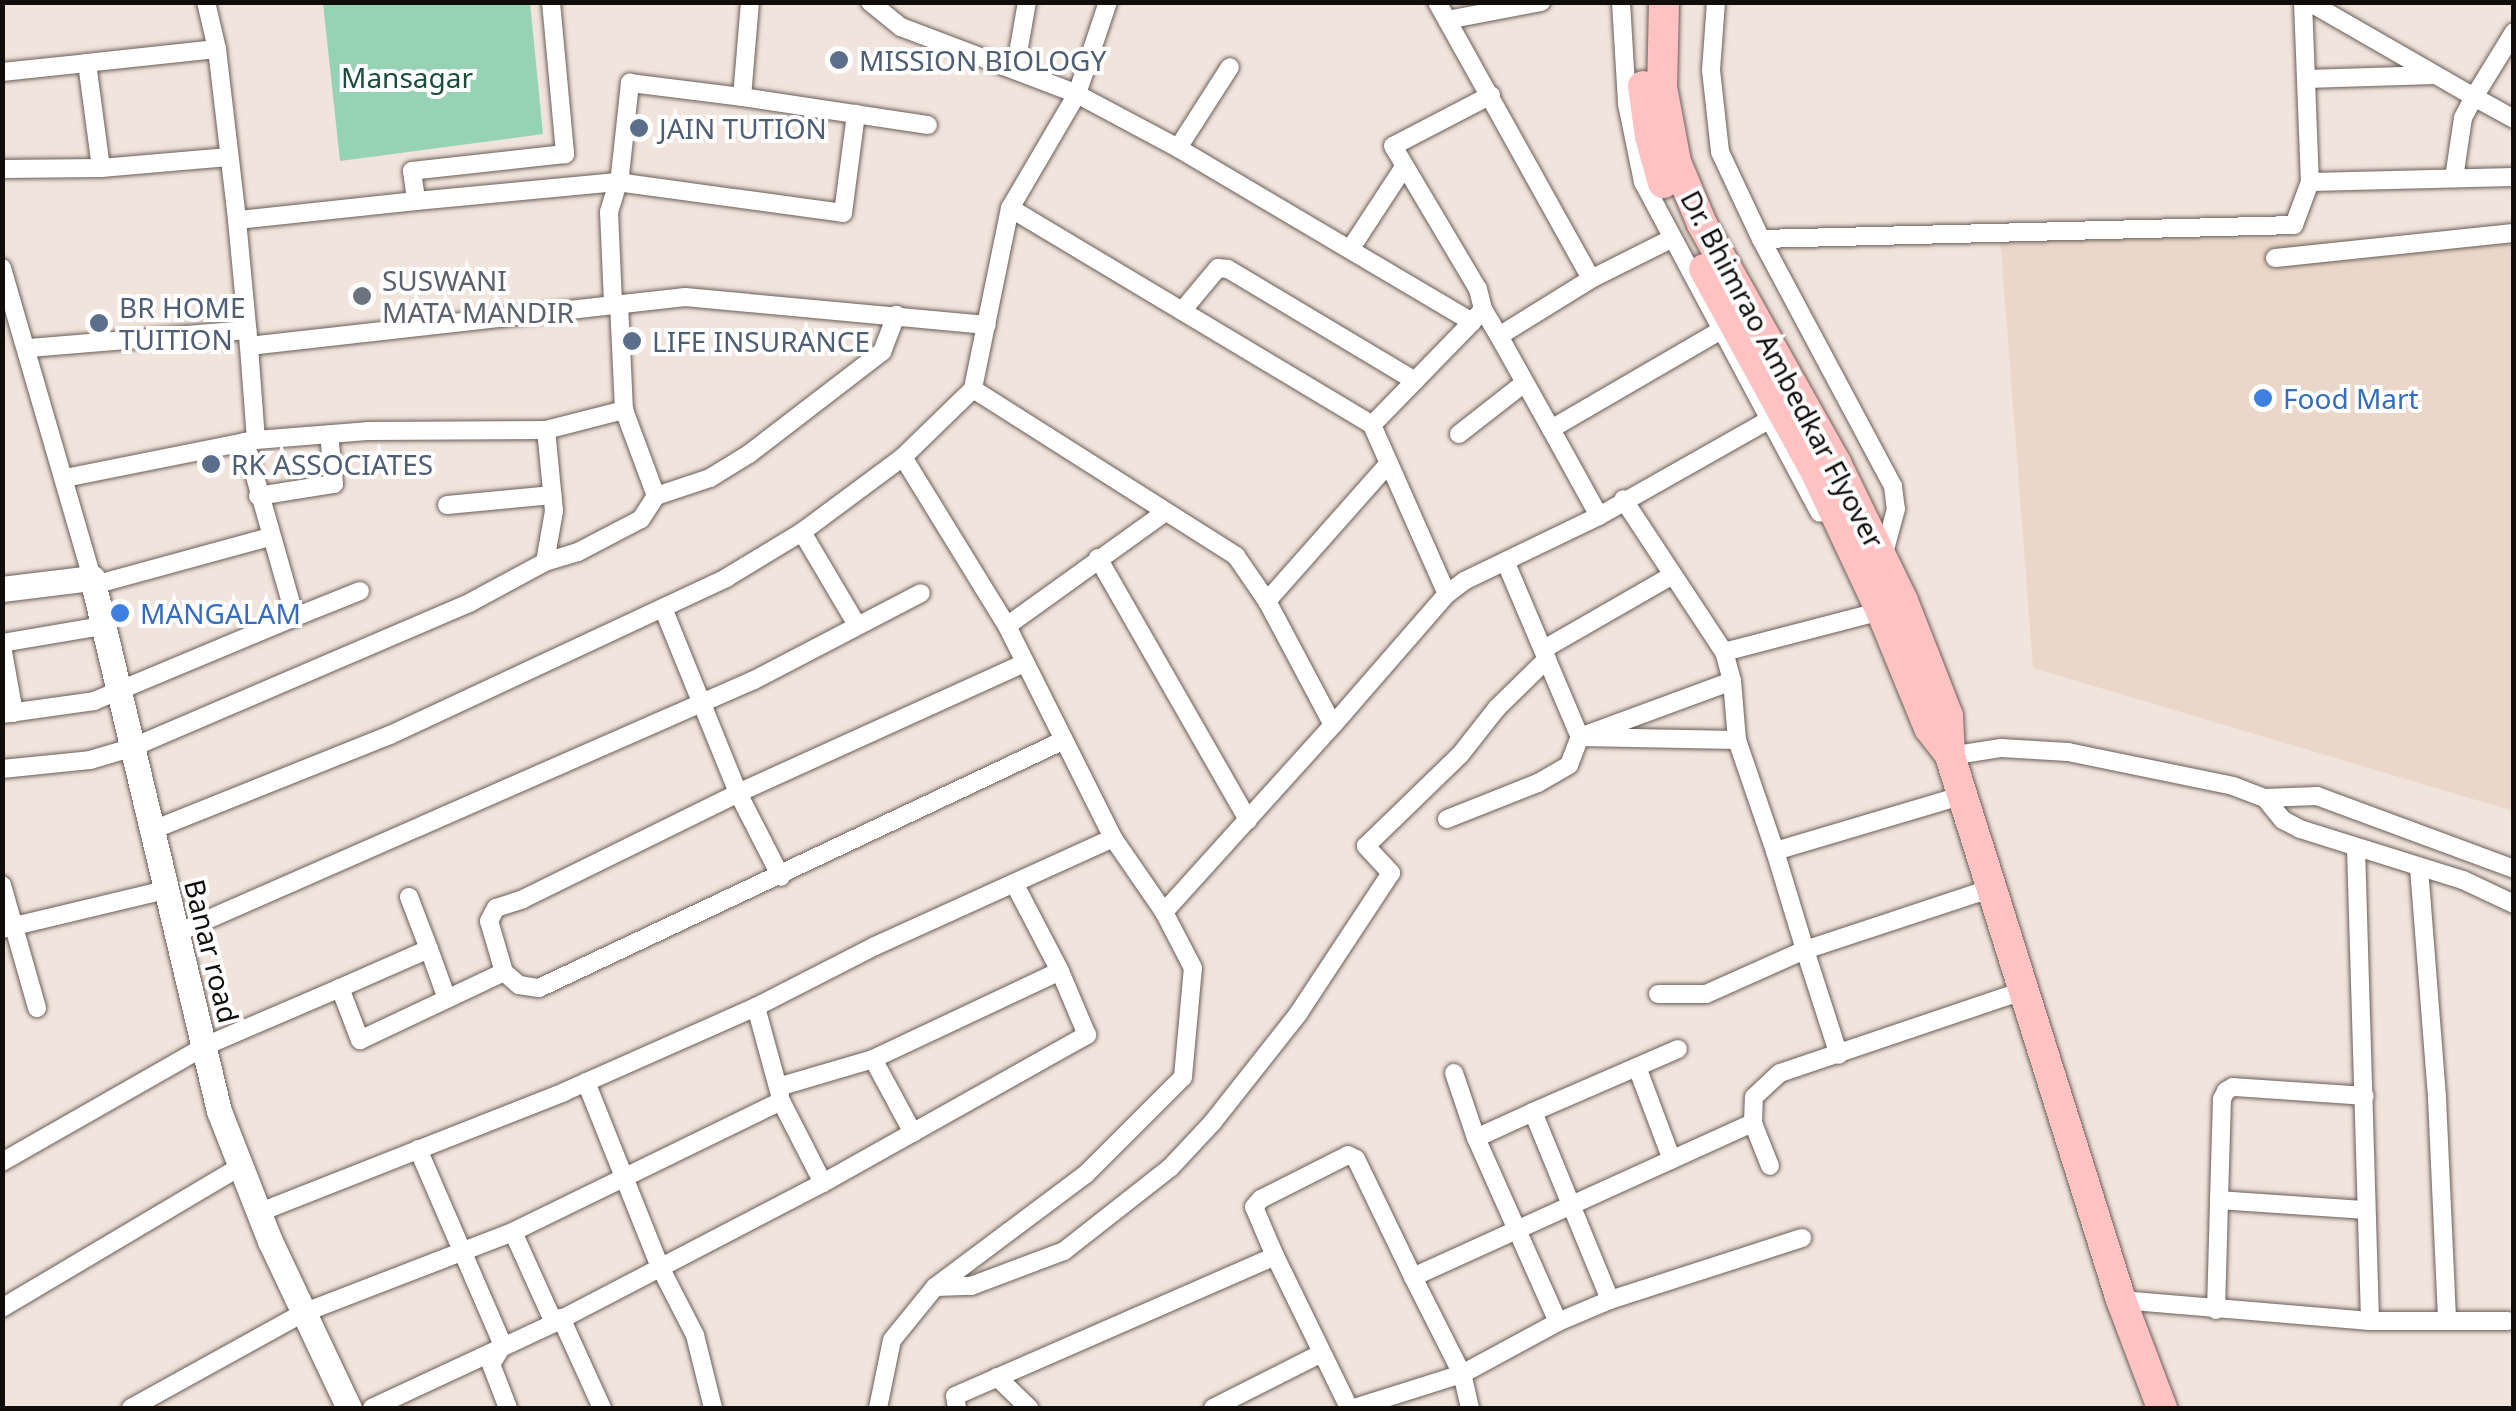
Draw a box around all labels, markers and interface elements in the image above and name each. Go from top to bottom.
place label: MISSION BIOLOGY [859,43,1106,77]
marker: MISSION BIOLOGY [828,49,850,71]
park label: Mansagar [341,60,473,94]
place label: JAIN TUTION [659,111,827,145]
marker: JAIN TUTION [628,117,650,139]
street label: Dr. Bhimrao Ambedkar Flyover [1674,185,1892,553]
place label: SUSWANI MATA MANDIR [382,263,574,329]
marker: SUSWANI MATA MANDIR [351,285,373,307]
place label: BR HOME TUITION [119,290,245,356]
marker: BR HOME TUITION [88,312,110,334]
place label: LIFE INSURANCE [652,324,870,358]
marker: LIFE INSURANCE [621,330,643,352]
place label: Food Mart [2283,381,2419,415]
marker: Food Mart [2252,387,2274,409]
place label: RK ASSOCIATES [231,447,433,481]
marker: RK ASSOCIATES [200,453,222,475]
place label: MANGALAM [140,596,301,630]
marker: MANGALAM [109,602,131,624]
street label: Banar road [178,876,246,1026]

